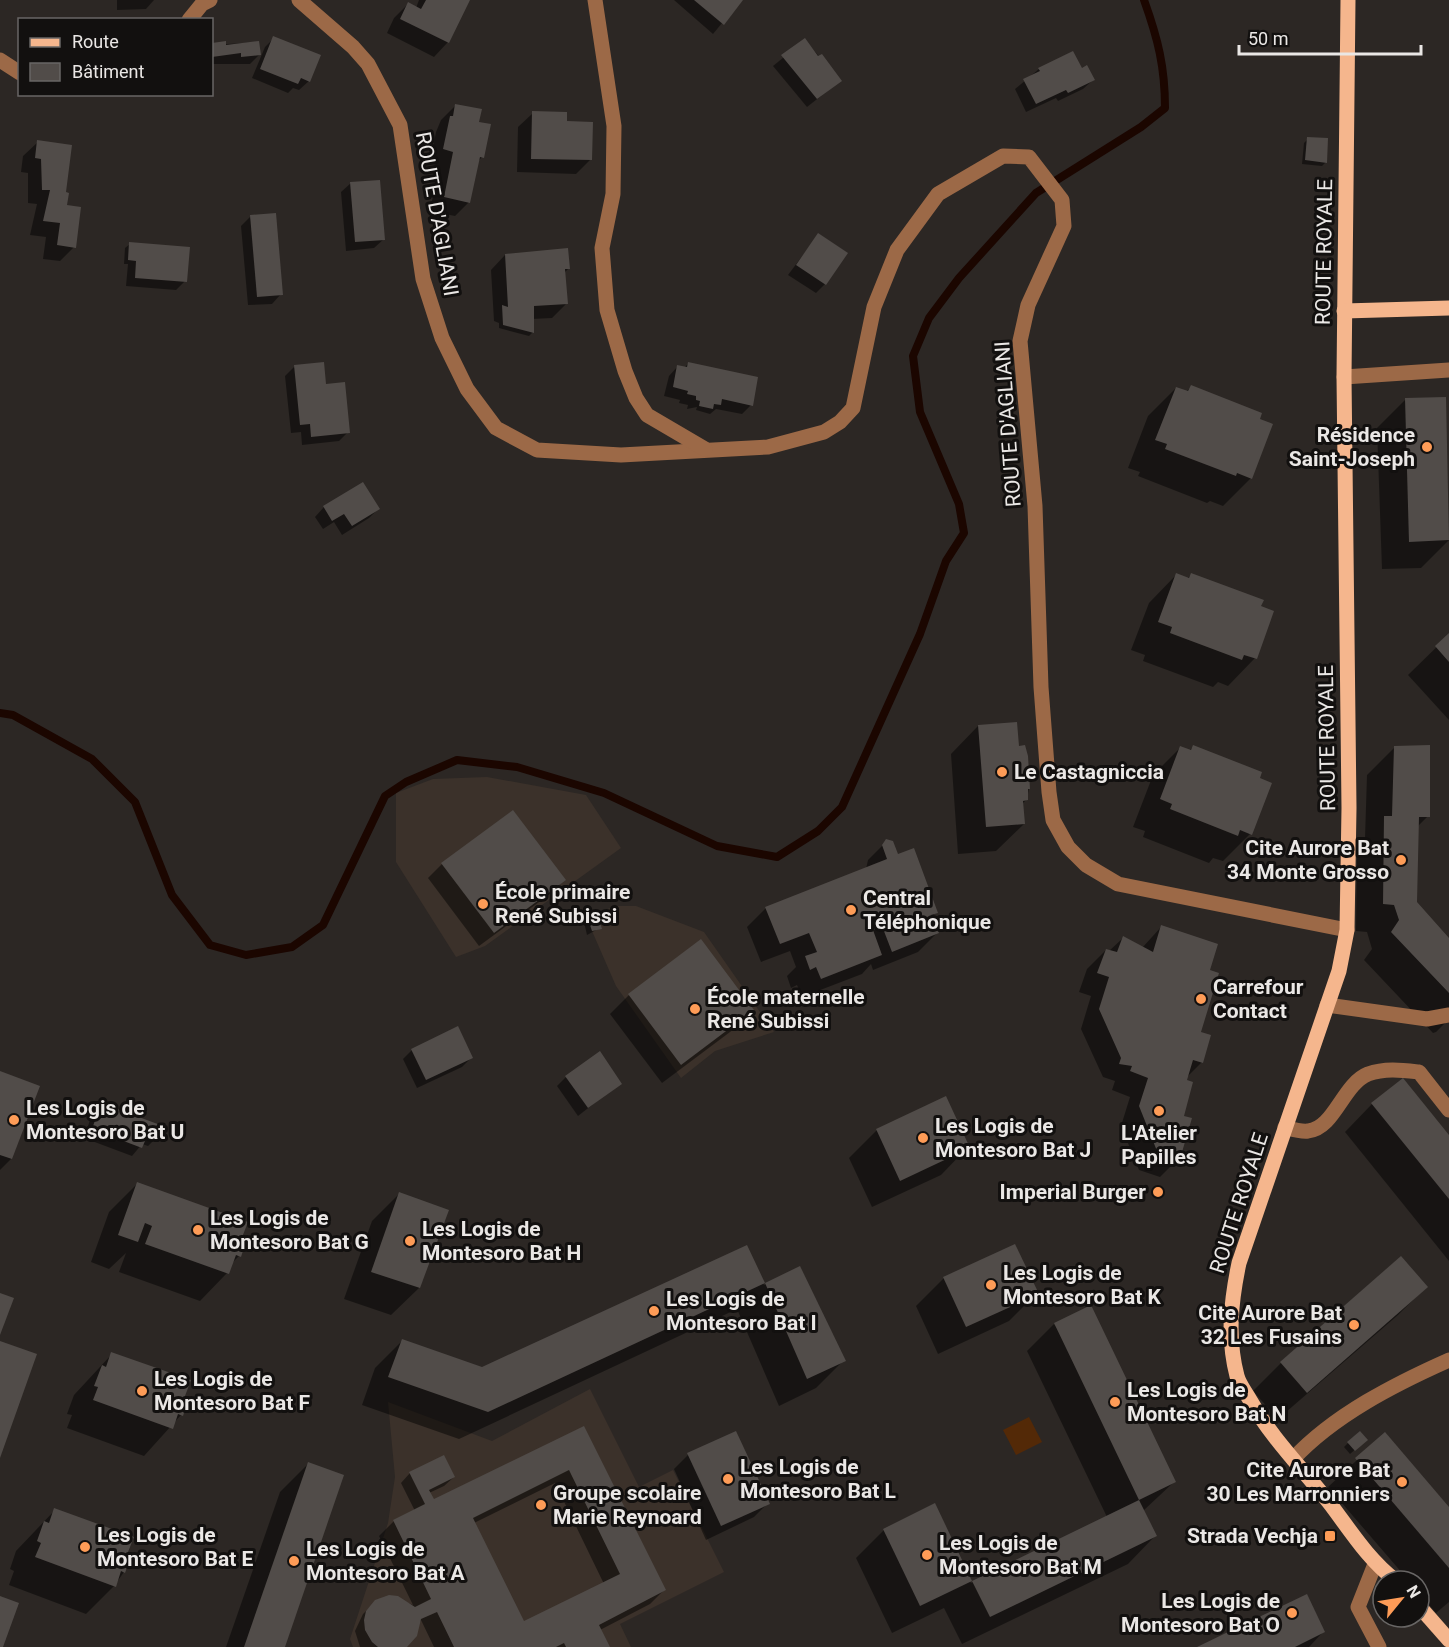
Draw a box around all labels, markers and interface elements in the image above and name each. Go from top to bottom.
legend [18,18,213,96]
scale bar [1239,18,1420,56]
text: 50 m [1248,28,1288,49]
text: Route [72,31,119,52]
text: Bâtiment [72,61,145,82]
street label: ROUTE D'AGLIANI [411,130,463,298]
street label: ROUTE ROYALE [1311,179,1337,325]
street label: ROUTE D'AGLIANI [990,340,1026,508]
place label: Résidence Saint-Joseph [1289,423,1415,471]
marker: Résidence Saint-Joseph [1420,440,1434,454]
street label: ROUTE ROYALE [1314,665,1340,811]
place label: Le Castagniccia [1014,760,1164,784]
marker: Le Castagniccia [995,765,1009,779]
place label: Cite Aurore Bat 34 Monte Grosso [1227,836,1389,884]
marker: Cite Aurore Bat 34 Monte Grosso [1394,853,1408,867]
place label: École primaire René Subissi [495,880,630,928]
place label: Central Téléphonique [863,886,991,934]
marker: École primaire René Subissi [476,897,490,911]
marker: Central Téléphonique [844,903,858,917]
place label: Carrefour Contact [1213,975,1304,1023]
place label: École maternelle René Subissi [707,985,865,1033]
marker: Carrefour Contact [1194,992,1208,1006]
marker: École maternelle René Subissi [688,1002,702,1016]
place label: Les Logis de Montesoro Bat U [26,1096,184,1144]
marker: L'Atelier Papilles [1152,1104,1166,1118]
marker: Les Logis de Montesoro Bat U [7,1113,21,1127]
place label: Les Logis de Montesoro Bat J [935,1114,1091,1162]
place label: L'Atelier Papilles [1121,1121,1197,1169]
street label: ROUTE ROYALE [1205,1130,1273,1276]
marker: Les Logis de Montesoro Bat J [916,1131,930,1145]
place label: Imperial Burger [1000,1180,1146,1204]
marker: Imperial Burger [1151,1185,1165,1199]
place label: Les Logis de Montesoro Bat G [210,1206,369,1254]
place label: Les Logis de Montesoro Bat H [422,1217,581,1265]
marker: Les Logis de Montesoro Bat G [191,1223,205,1237]
marker: Les Logis de Montesoro Bat H [403,1234,417,1248]
place label: Les Logis de Montesoro Bat K [1003,1261,1162,1309]
marker: Les Logis de Montesoro Bat K [984,1278,998,1292]
place label: Les Logis de Montesoro Bat I [666,1287,817,1335]
place label: Cite Aurore Bat 32 Les Fusains [1198,1301,1342,1349]
marker: Les Logis de Montesoro Bat I [647,1304,661,1318]
marker: Cite Aurore Bat 32 Les Fusains [1347,1318,1361,1332]
place label: Les Logis de Montesoro Bat F [154,1367,311,1415]
place label: Les Logis de Montesoro Bat N [1127,1378,1286,1426]
marker: Les Logis de Montesoro Bat F [135,1384,149,1398]
marker: Les Logis de Montesoro Bat N [1108,1395,1122,1409]
place label: Les Logis de Montesoro Bat L [740,1455,896,1503]
place label: Cite Aurore Bat 30 Les Marronniers [1207,1458,1390,1506]
marker: Les Logis de Montesoro Bat L [721,1472,735,1486]
marker: Cite Aurore Bat 30 Les Marronniers [1395,1475,1409,1489]
place label: Groupe scolaire Marie Reynoard [553,1481,702,1529]
marker: Groupe scolaire Marie Reynoard [534,1498,548,1512]
place label: Les Logis de Montesoro Bat E [97,1523,254,1571]
place label: Strada Vechja [1187,1524,1318,1548]
marker: Strada Vechja [1323,1529,1337,1543]
place label: Les Logis de Montesoro Bat M [939,1531,1102,1579]
place label: Les Logis de Montesoro Bat A [306,1537,466,1585]
marker: Les Logis de Montesoro Bat E [78,1540,92,1554]
marker: Les Logis de Montesoro Bat M [920,1548,934,1562]
marker: Les Logis de Montesoro Bat A [287,1554,301,1568]
north arrow [1371,1569,1431,1629]
text: N [1403,1582,1425,1601]
place label: Les Logis de Montesoro Bat O [1121,1589,1280,1637]
marker: Les Logis de Montesoro Bat O [1285,1606,1299,1620]

